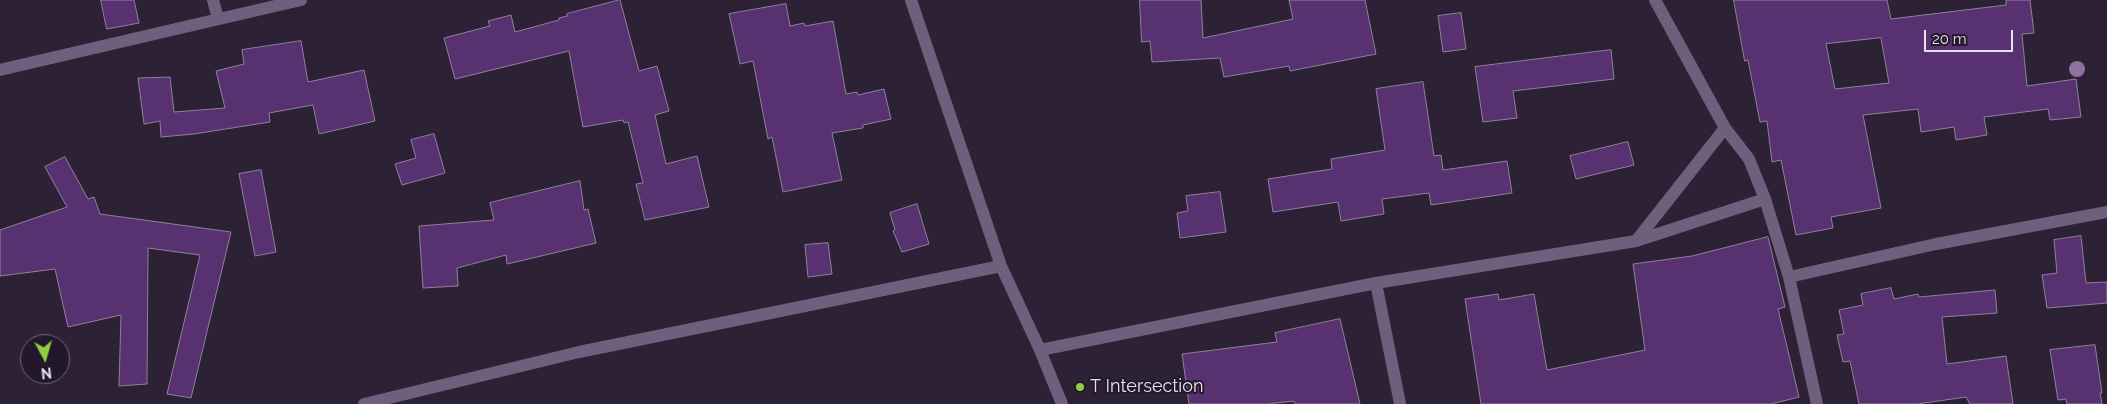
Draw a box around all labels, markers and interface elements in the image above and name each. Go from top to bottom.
scale bar [1927,20,2016,52]
text: 20 m [1932,30,1967,48]
north arrow [20,334,70,384]
text: N [40,364,53,381]
place label: T Intersection [1090,376,1203,398]
marker: T Intersection [1074,381,1086,393]

